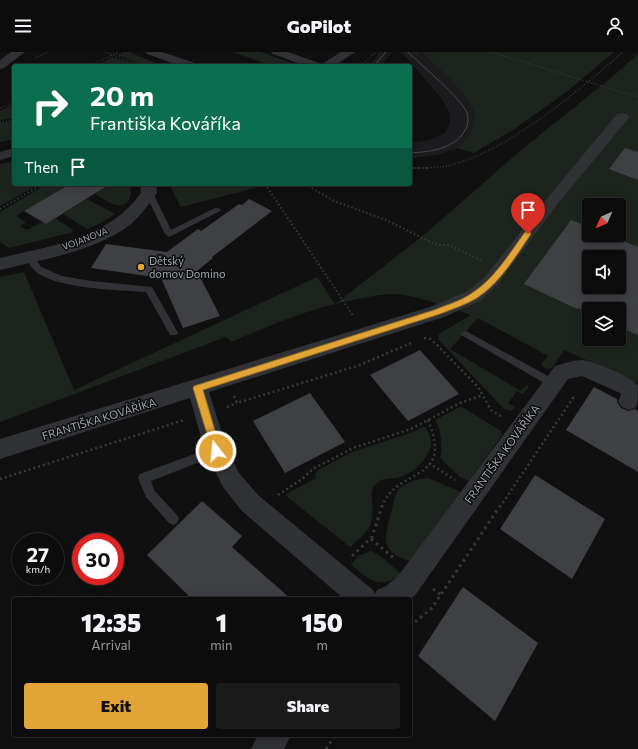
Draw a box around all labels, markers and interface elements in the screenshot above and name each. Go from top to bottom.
icon: menu [12,15,34,37]
text: GoPilot [287,15,351,37]
icon: person [604,15,626,37]
text: 20 m [90,78,154,112]
icon: right [24,80,76,132]
text: Františka Kováříka [90,112,241,134]
icon: arrive [67,156,89,178]
text: Then [24,158,59,176]
pin [511,193,545,234]
north arrow [582,198,626,242]
map controls [582,198,626,346]
icon: arrive [517,199,539,221]
street label: VOJANOVA [61,225,109,252]
button: sound [582,250,626,294]
place label: Dětský domov Domino [149,254,226,280]
marker: Dětský domov Domino [136,262,146,272]
button: layers [582,302,626,346]
street label: FRANTIŠKA KOVÁŘÍKA [40,394,158,442]
street label: FRANTIŠKA KOVÁŘÍKA [461,401,542,506]
position arrow [195,430,237,472]
speed limit sign: 30 [72,533,124,585]
text: 27 [27,542,49,566]
text: km/h [26,563,50,575]
text: 12:35 [81,608,141,637]
text: 1 [216,608,227,637]
text: 150 [301,608,343,637]
text: Arrival [91,637,131,653]
text: min [210,637,232,653]
text: m [317,637,328,653]
button: Exit [24,683,208,729]
button: Share [216,683,400,729]

